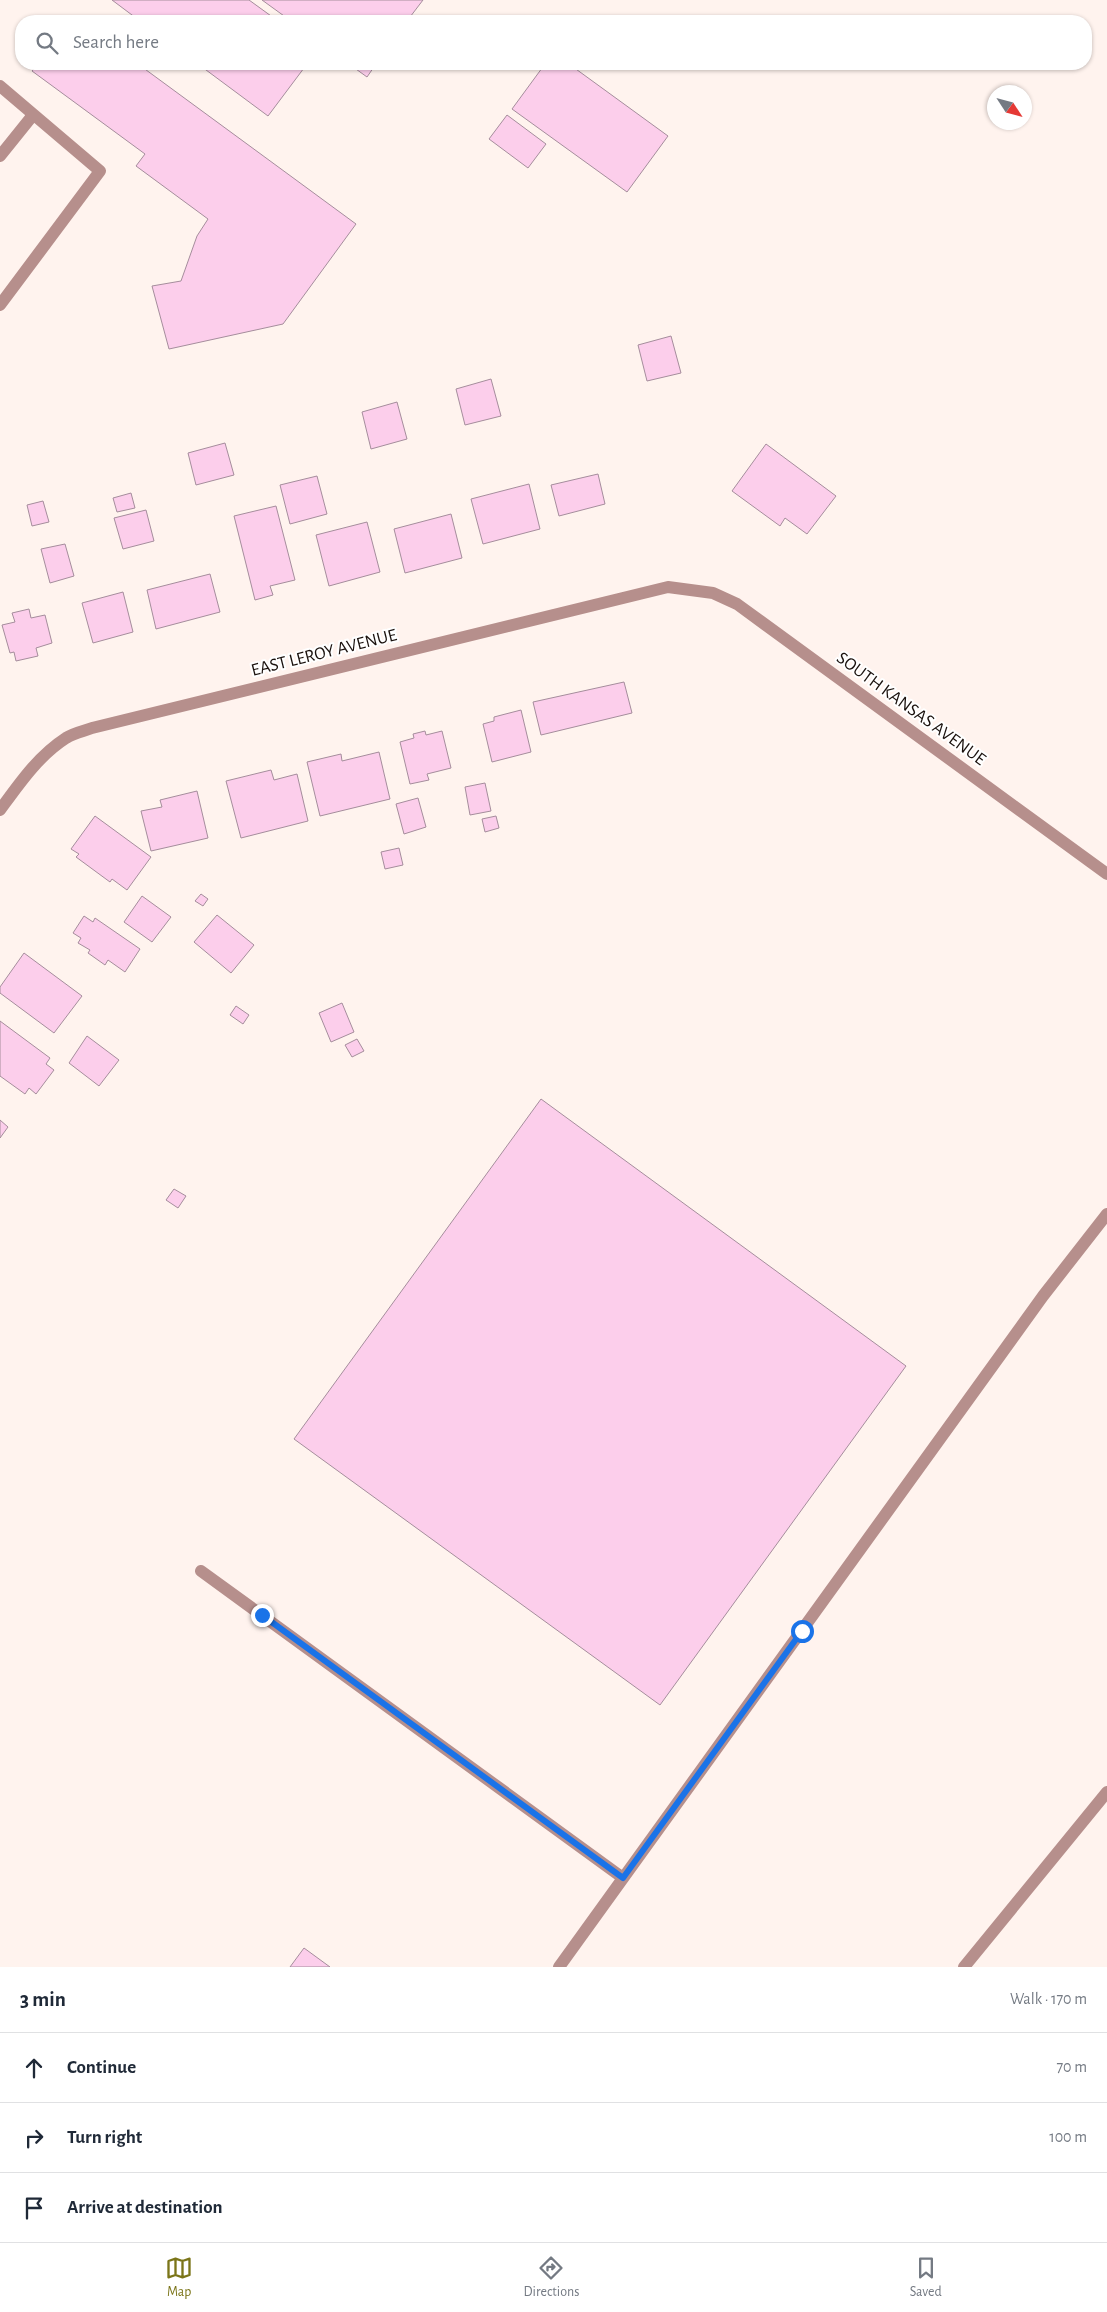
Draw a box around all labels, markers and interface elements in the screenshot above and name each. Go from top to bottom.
search box [15,15,1092,70]
icon: search [33,29,61,57]
text: Search here [73,33,159,52]
north arrow [987,85,1032,130]
street label: EAST LEROY AVENUE [249,626,399,680]
street label: SOUTH KANSAS AVENUE [833,649,989,769]
route end [251,1604,274,1627]
route start [791,1620,814,1643]
text: 3 min [20,1989,66,2010]
text: Walk · 170 m [1010,1991,1087,2007]
icon: ahead [20,2054,48,2082]
text: Continue [67,2058,136,2077]
text: 70 m [1056,2059,1087,2075]
icon: right [20,2124,48,2152]
text: Turn right [67,2128,142,2147]
text: 100 m [1049,2129,1087,2145]
icon: arrive [20,2194,48,2222]
text: Arrive at destination [67,2198,223,2217]
tab: Map [165,2254,193,2301]
tab: Directions [524,2254,579,2301]
tab: Saved [910,2254,942,2301]

